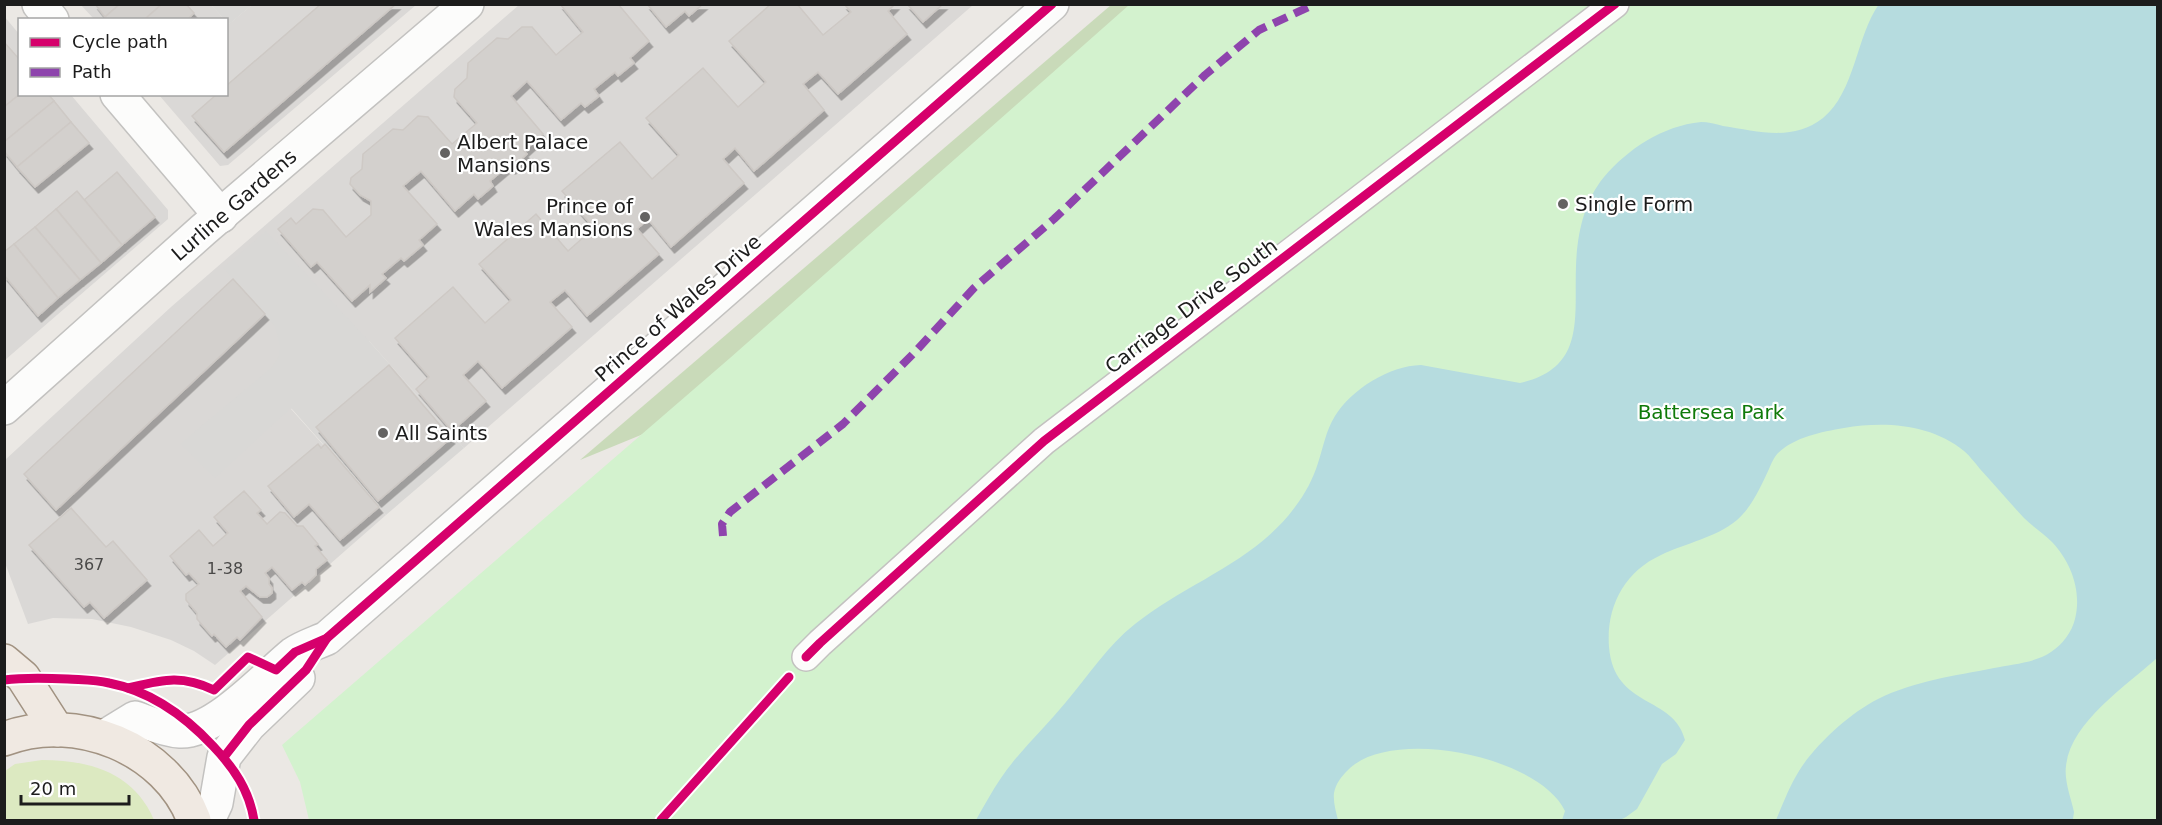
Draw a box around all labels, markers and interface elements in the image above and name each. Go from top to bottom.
legend [18,18,228,96]
text: Cycle path [72,31,168,52]
text: Path [72,61,112,82]
place label: Albert Palace Mansions [457,130,588,177]
street label: Lurline Gardens [167,144,301,266]
marker: Albert Palace Mansions [438,146,452,160]
place label: Single Form [1575,192,1693,216]
place label: Prince of Wales Mansions [474,194,634,241]
marker: Single Form [1556,197,1570,211]
marker: Prince of Wales Mansions [638,210,652,224]
street label: Prince of Wales Drive [590,229,766,387]
street label: Carriage Drive South [1100,233,1282,379]
park label: Battersea Park [1638,400,1785,424]
place label: All Saints [395,421,488,445]
marker: All Saints [376,426,390,440]
house number: 367 [74,555,104,574]
house number: 1-38 [207,559,243,578]
scale bar [21,768,129,806]
text: 20 m [30,778,76,799]

